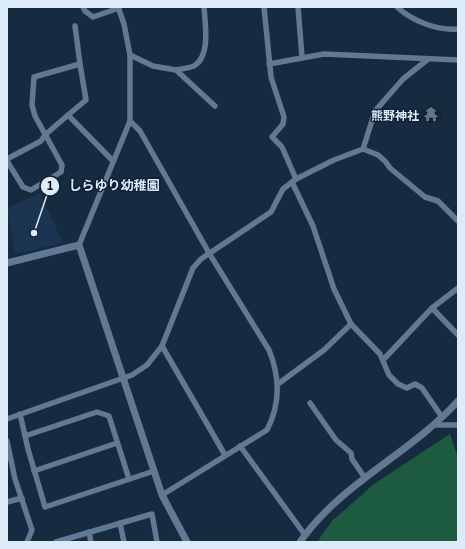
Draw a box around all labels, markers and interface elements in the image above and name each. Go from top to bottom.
temple icon: 熊野神社 [422,105,440,123]
place label: 熊野神社 [371,106,419,123]
callout: しらゆり幼稚園 [40,173,167,198]
text: しらゆり幼稚園 [68,175,160,194]
text: 1 [46,176,54,193]

